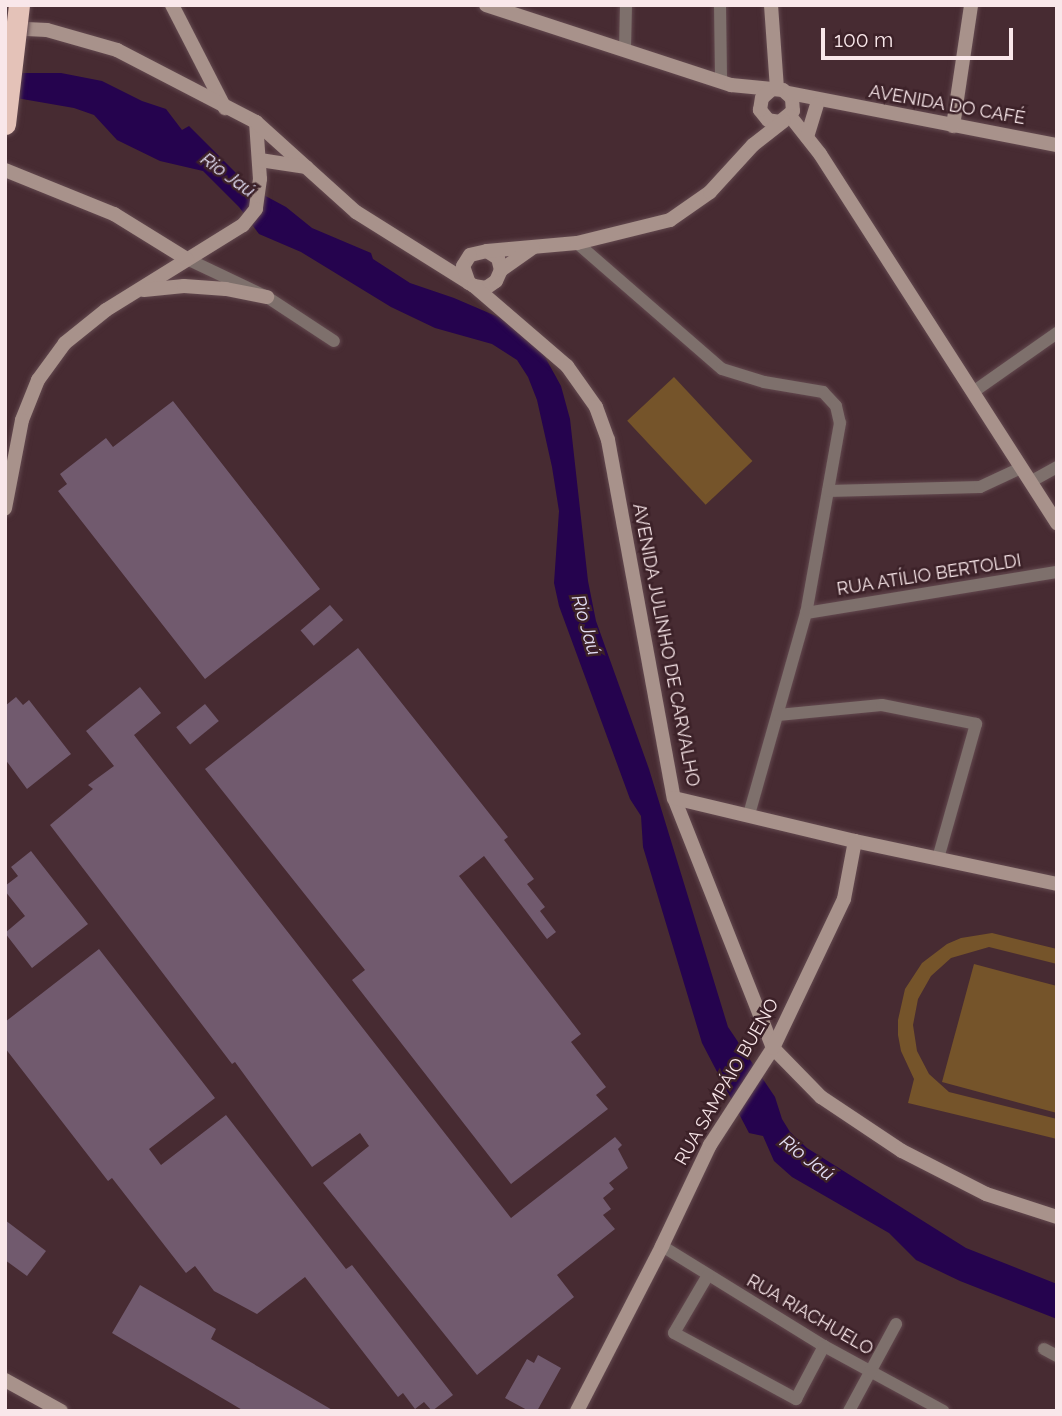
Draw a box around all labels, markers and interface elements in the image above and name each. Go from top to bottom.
scale bar [824,14,1016,58]
text: 100 m [834,27,893,52]
street label: AVENIDA DO CAFÉ [867,81,1027,129]
water label: Rio Jaú [196,147,260,203]
street label: AVENIDA JULINHO DE CARVALHO [628,501,704,789]
street label: RUA ATÍLIO BERTOLDI [835,550,1023,600]
water label: Rio Jaú [566,592,606,658]
street label: RUA SAMPÁIO BUENO [670,995,784,1169]
water label: Rio Jaú [775,1130,839,1186]
street label: RUA RIACHUELO [743,1270,877,1360]

